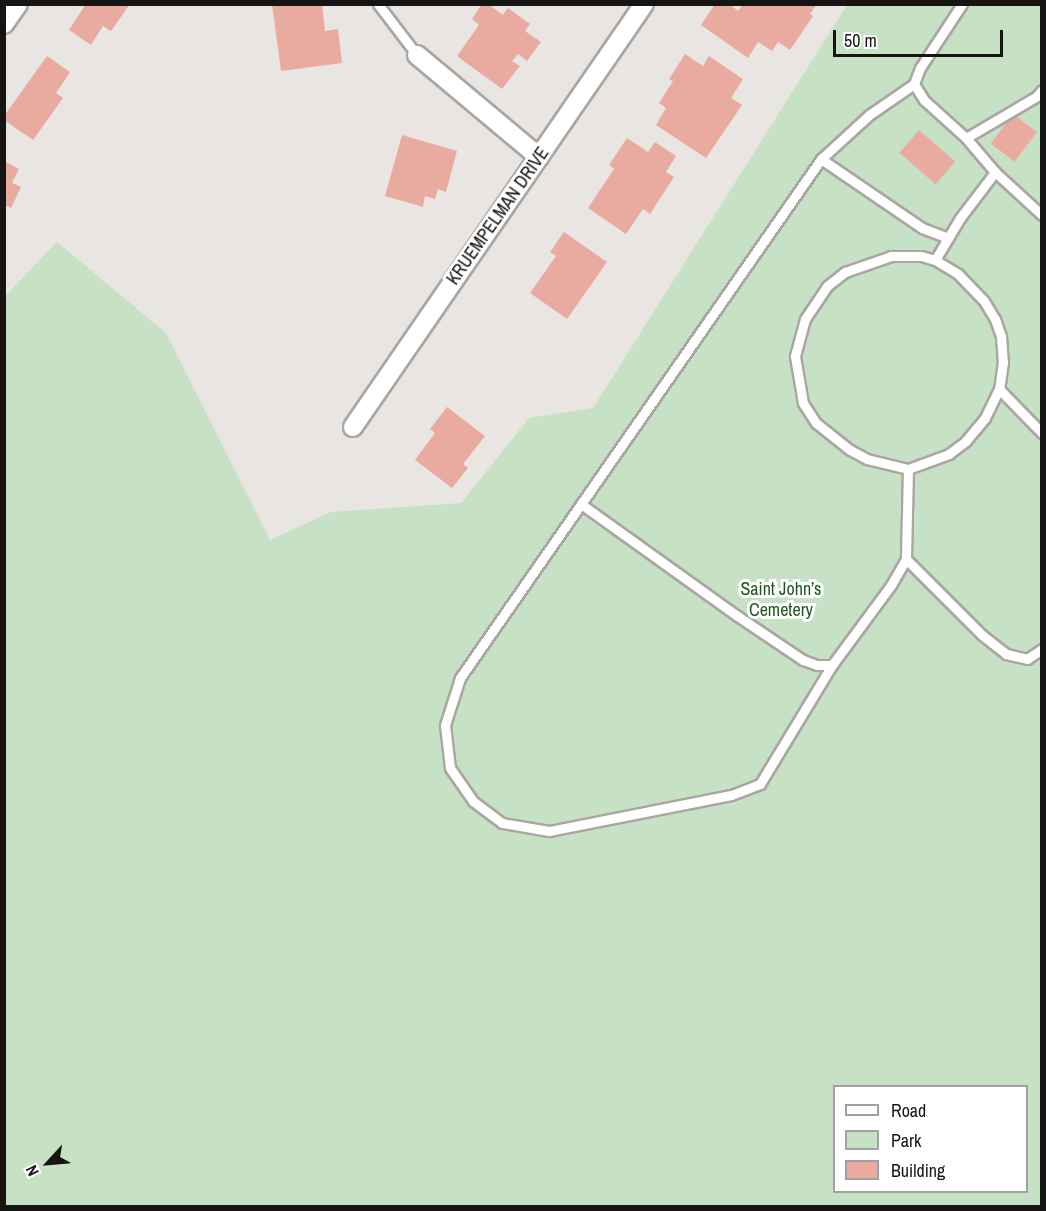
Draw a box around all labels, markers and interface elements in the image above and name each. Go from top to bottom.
scale bar [836,18,1006,56]
text: 50 m [844,28,877,53]
street label: KRUEMPELMAN DRIVE [442,143,554,289]
park label: Saint John’s Cemetery [741,579,821,622]
legend [833,1085,1028,1193]
text: Road [891,1098,926,1123]
text: Park [891,1128,921,1153]
north arrow [18,1133,78,1193]
text: Building [891,1158,945,1183]
text: N [20,1162,44,1180]

